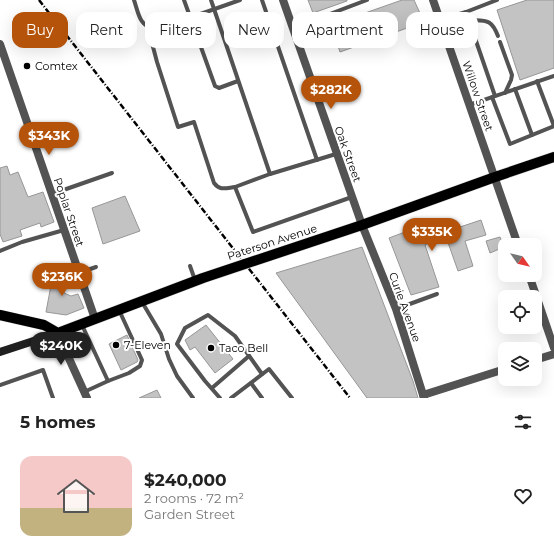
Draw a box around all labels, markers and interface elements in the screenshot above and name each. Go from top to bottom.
chip: Buy [12,12,68,48]
chip: Rent [76,12,137,48]
chip: Filters [145,12,216,48]
chip: New [224,12,284,48]
chip: Apartment [292,12,398,48]
chip: House [406,12,478,48]
place label: Comtex [35,59,78,73]
street label: Willow Street [459,59,497,133]
marker: Comtex [22,61,32,71]
pin: $282K [303,76,359,110]
text: $282K [310,81,352,97]
pin: $343K [21,122,77,156]
street label: Oak Street [331,124,365,184]
text: $343K [28,127,70,143]
street label: Poplar Street [51,176,88,249]
pin: $335K [404,218,460,252]
street label: Paterson Avenue [225,221,319,263]
text: $335K [412,223,452,239]
north arrow [498,238,542,282]
map controls [498,238,542,386]
pin: $236K [34,263,90,297]
text: $236K [41,268,83,284]
street label: Curie Avenue [386,270,424,344]
button: locate [498,290,542,334]
pin: $240K [33,332,89,366]
text: $240K [39,337,83,353]
place label: 7-Eleven [124,338,171,352]
marker: 7-Eleven [111,340,121,350]
place label: Taco Bell [219,341,268,355]
button: layers [498,342,542,386]
marker: Taco Bell [206,343,216,353]
icon: filters [512,411,534,433]
text: 5 homes [20,412,96,432]
text: $240,000 [144,470,227,490]
icon: home [52,472,100,520]
icon: heart [512,485,534,507]
text: 2 rooms · 72 m² [144,490,244,506]
text: Garden Street [144,506,235,522]

